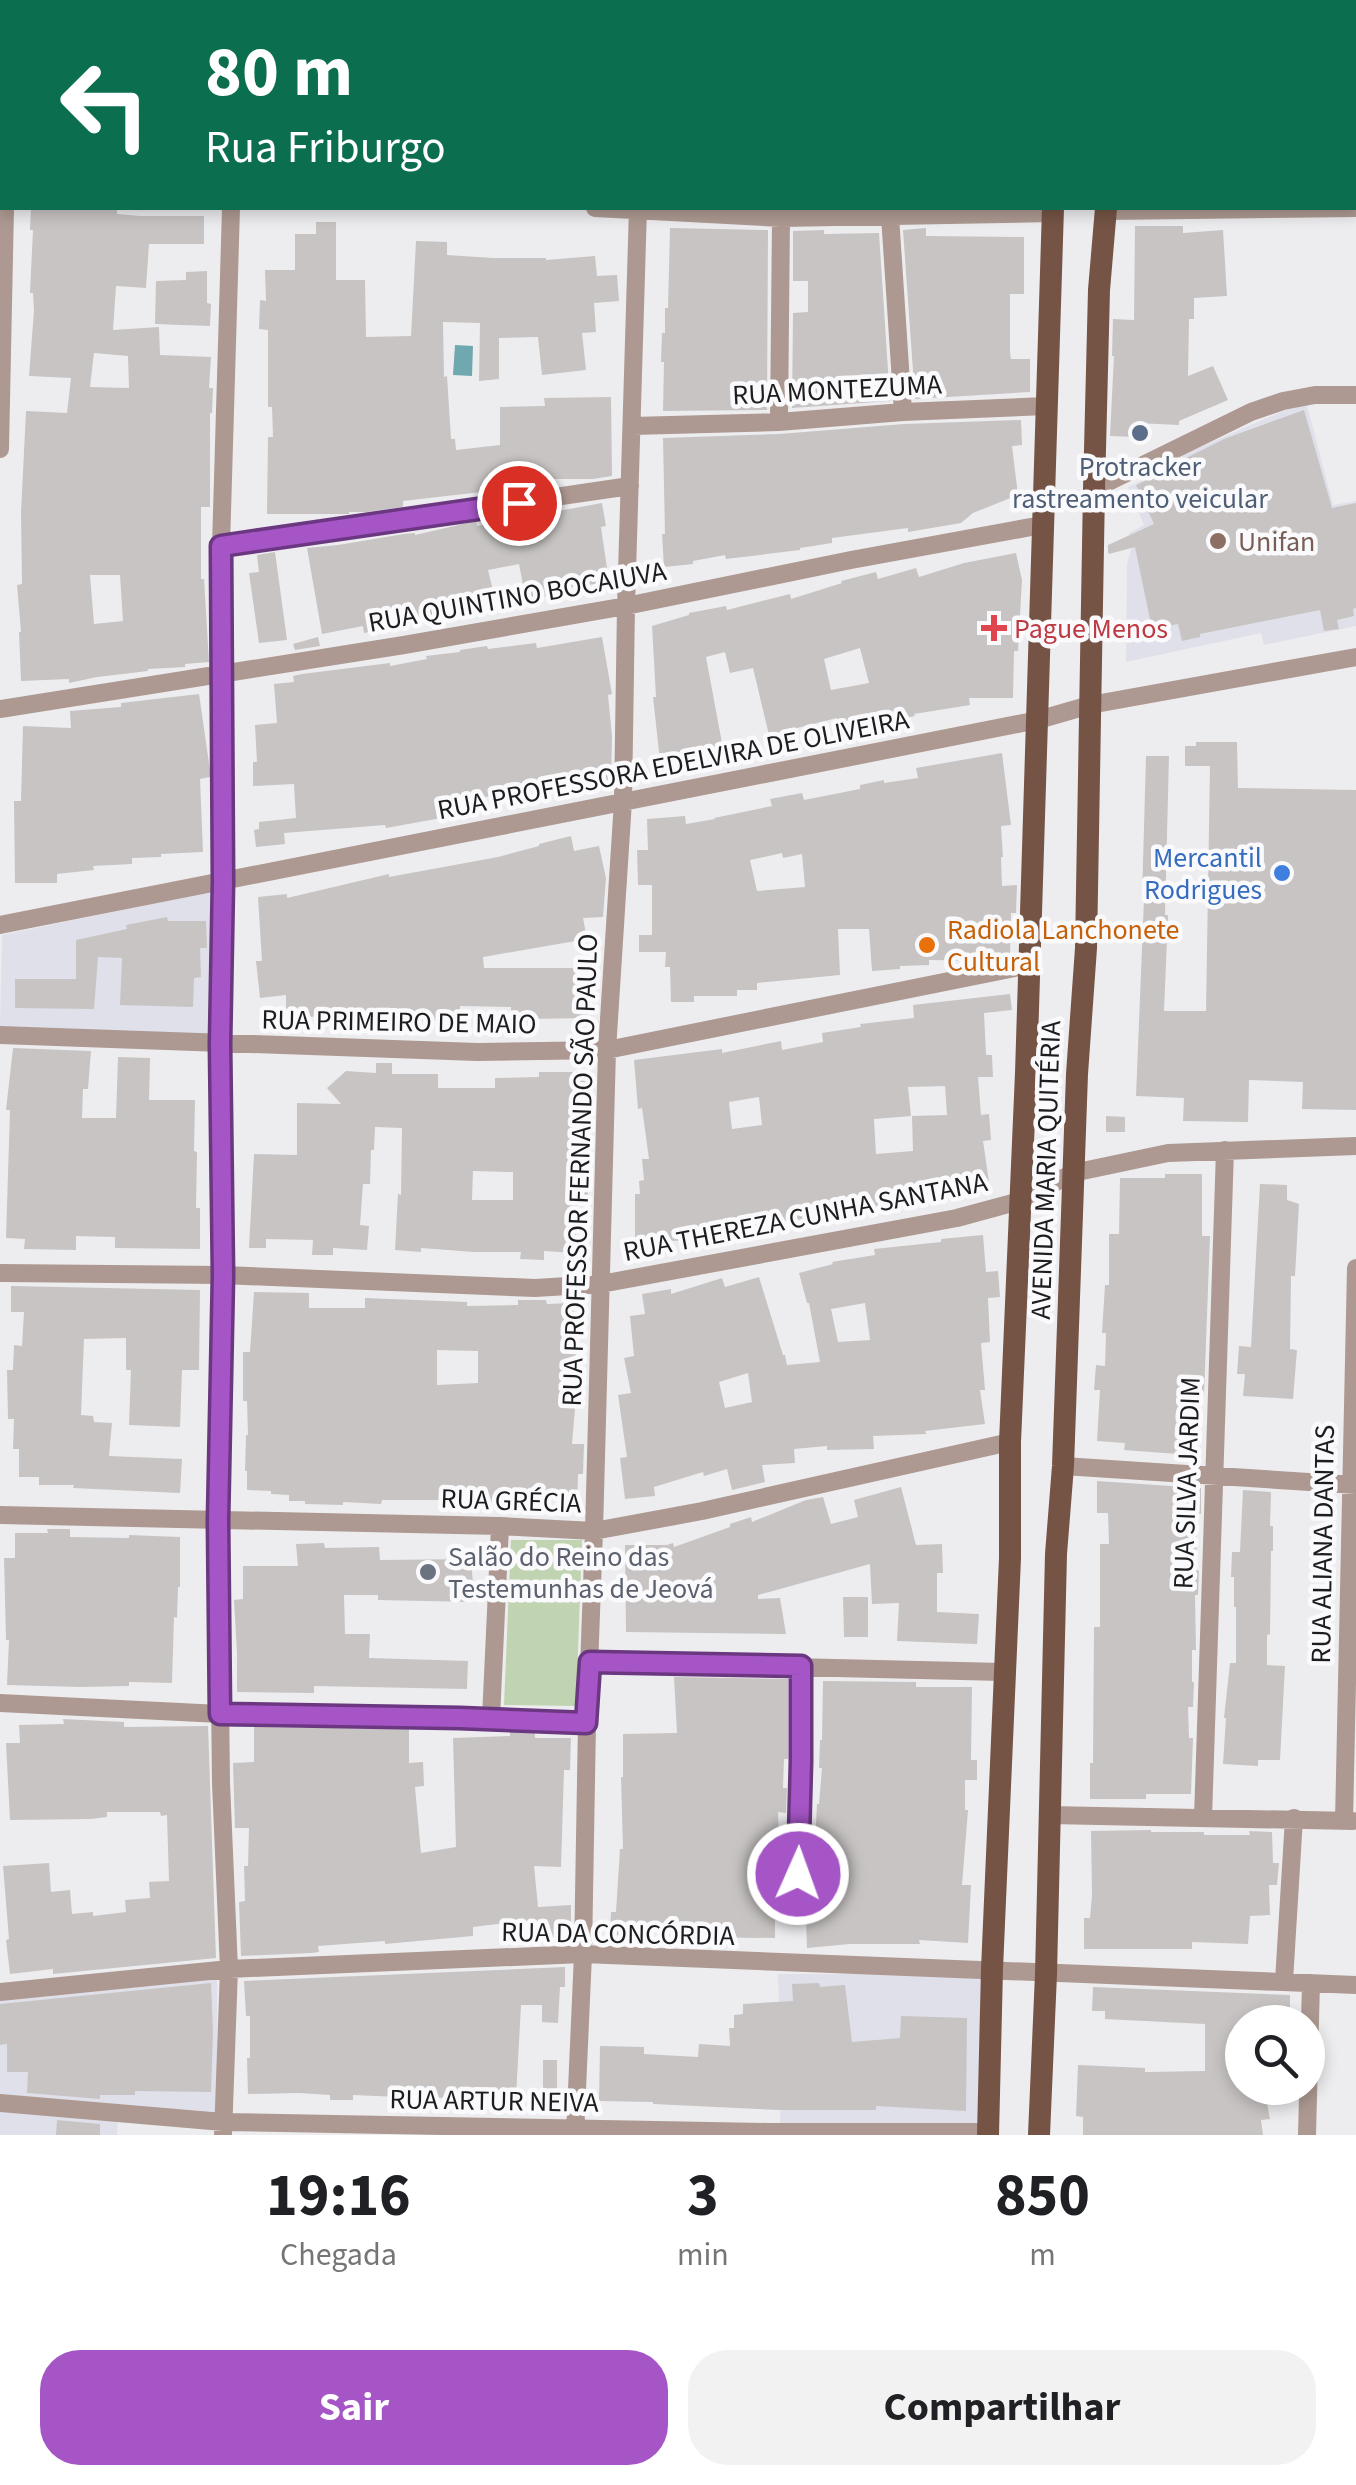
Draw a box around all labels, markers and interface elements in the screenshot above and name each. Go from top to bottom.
text: 80 m [205,23,353,123]
icon: left [40,40,170,170]
text: Rua Friburgo [205,116,446,180]
street label: RUA MONTEZUMA [731,364,944,415]
marker: Protracker rastreamento veicular [1129,422,1151,444]
place label: Protracker rastreamento veicular [1012,447,1268,519]
pin [477,461,562,546]
icon: arrive [492,476,547,531]
place label: Unifan [1238,522,1315,562]
marker: Unifan [1207,530,1229,552]
street label: RUA QUINTINO BOCAIUVA [365,551,670,643]
place label: Pague Menos [1014,609,1168,649]
marker: Pague Menos [983,617,1005,639]
street label: RUA PROFESSORA EDELVIRA DE OLIVEIRA [434,699,913,830]
place label: Mercantil Rodrigues [1144,838,1262,910]
marker: Mercantil Rodrigues [1271,862,1293,884]
place label: Radiola Lanchonete Cultural [947,910,1180,982]
street label: RUA PROFESSOR FERNANDO SÃO PAULO [552,933,608,1407]
marker: Radiola Lanchonete Cultural [916,934,938,956]
street label: RUA PRIMEIRO DE MAIO [261,1000,537,1044]
street label: AVENIDA MARIA QUITÉRIA [1021,1019,1071,1320]
street label: RUA THEREZA CUNHA SANTANA [620,1162,992,1272]
street label: RUA SILVA JARDIM [1163,1376,1211,1590]
street label: RUA ALIANA DANTAS [1301,1424,1345,1664]
street label: RUA GRÉCIA [440,1479,583,1523]
place label: Salão do Reino das Testemunhas de Jeová [448,1537,714,1609]
marker: Salão do Reino das Testemunhas de Jeová [417,1561,439,1583]
position arrow [746,1822,850,1926]
street label: RUA DA CONCÓRDIA [501,1912,736,1956]
map controls [1225,2005,1325,2105]
button: search [1225,2005,1325,2105]
street label: RUA ARTUR NEIVA [389,2079,600,2123]
text: 19:16 [266,2154,411,2239]
text: 3 [687,2154,719,2239]
text: 850 [995,2154,1090,2239]
text: Chegada [280,2232,397,2278]
text: min [677,2232,729,2278]
text: m [1029,2232,1056,2278]
button: Sair [40,2350,668,2465]
button: Compartilhar [688,2350,1316,2465]

